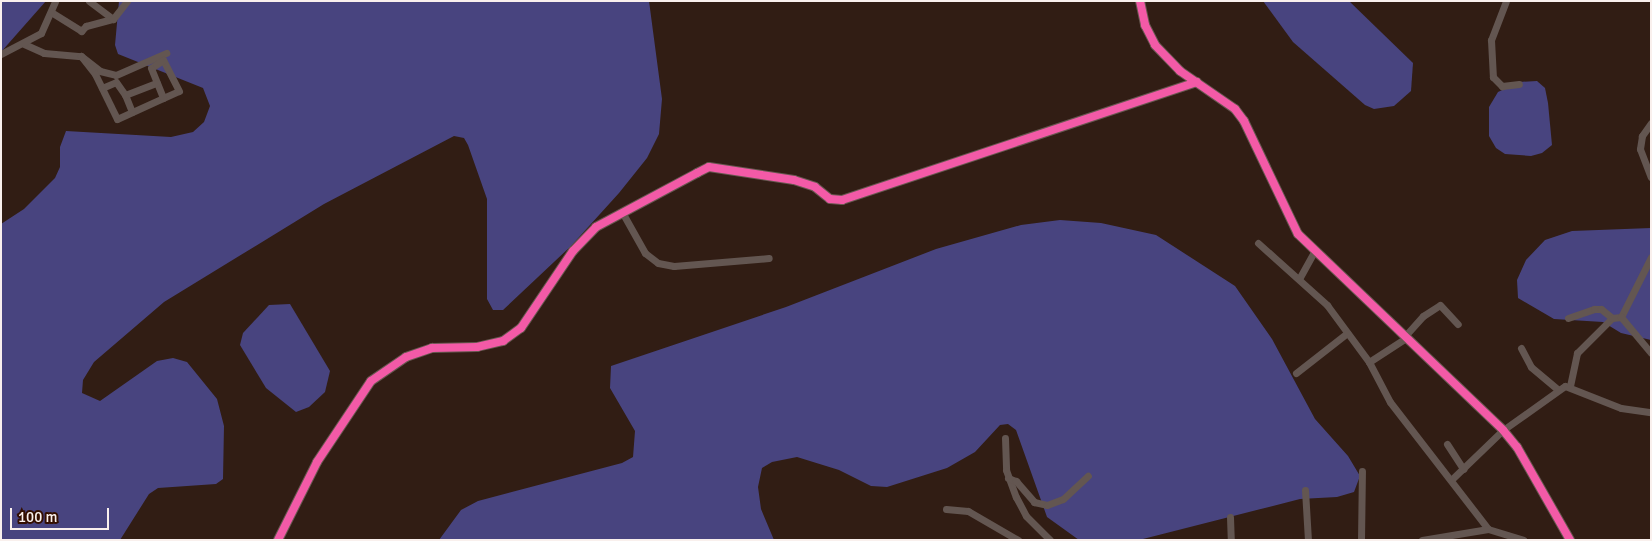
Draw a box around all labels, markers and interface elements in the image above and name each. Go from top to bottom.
scale bar [12,498,111,530]
text: 100 m [18,508,58,526]

